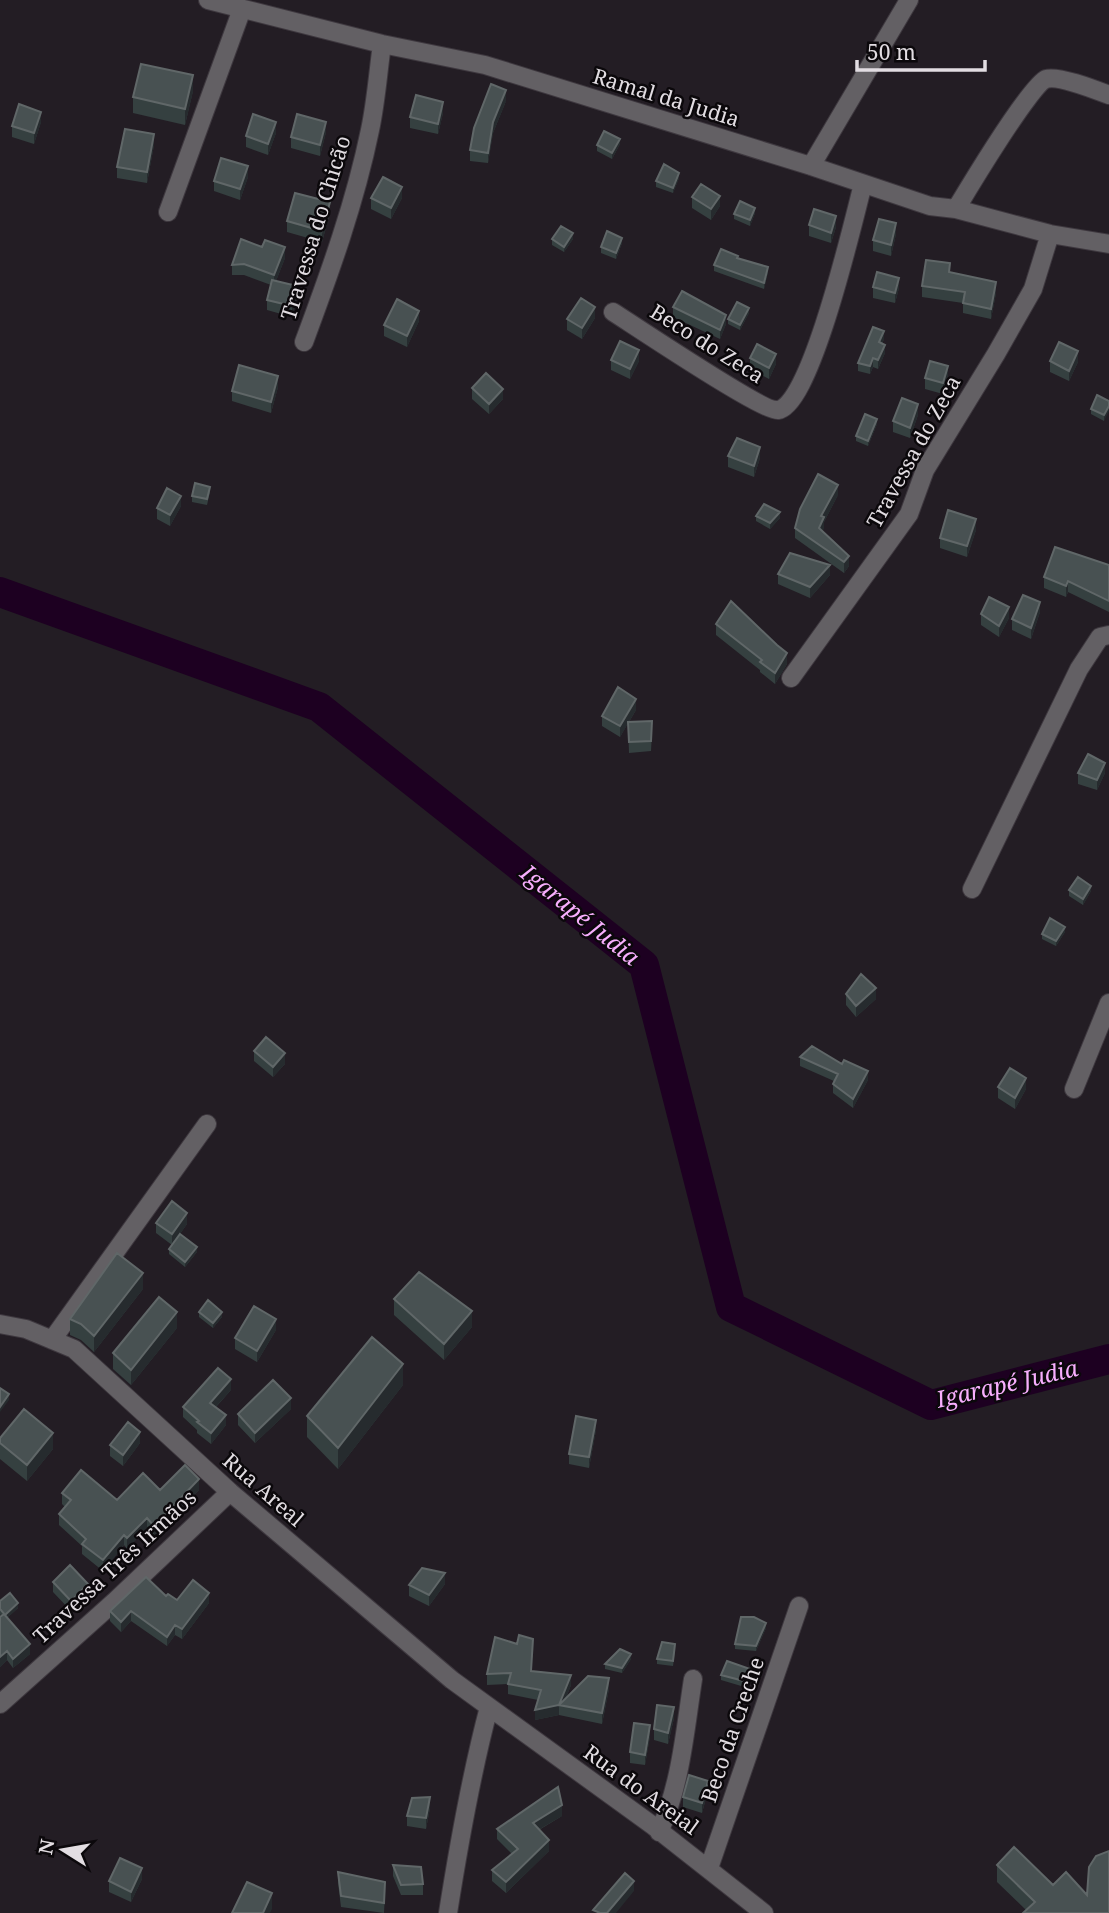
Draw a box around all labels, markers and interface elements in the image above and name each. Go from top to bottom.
scale bar [857,28,985,72]
text: 50 m [867,38,916,66]
street label: Ramal da Judia [590,61,743,133]
street label: Travessa do Chicão [274,132,356,323]
street label: Beco do Zeca [645,297,770,389]
street label: Travessa do Zeca [860,370,967,533]
water label: Igarapé Judia [514,856,647,973]
water label: Igarapé Judia [932,1351,1081,1415]
street label: Rua Areal [217,1446,310,1532]
street label: Travessa Três Irmãos [27,1483,202,1649]
street label: Beco da Creche [694,1653,770,1806]
street label: Rua do Areial [578,1738,705,1841]
north arrow [28,1815,98,1885]
text: N [32,1837,61,1857]

